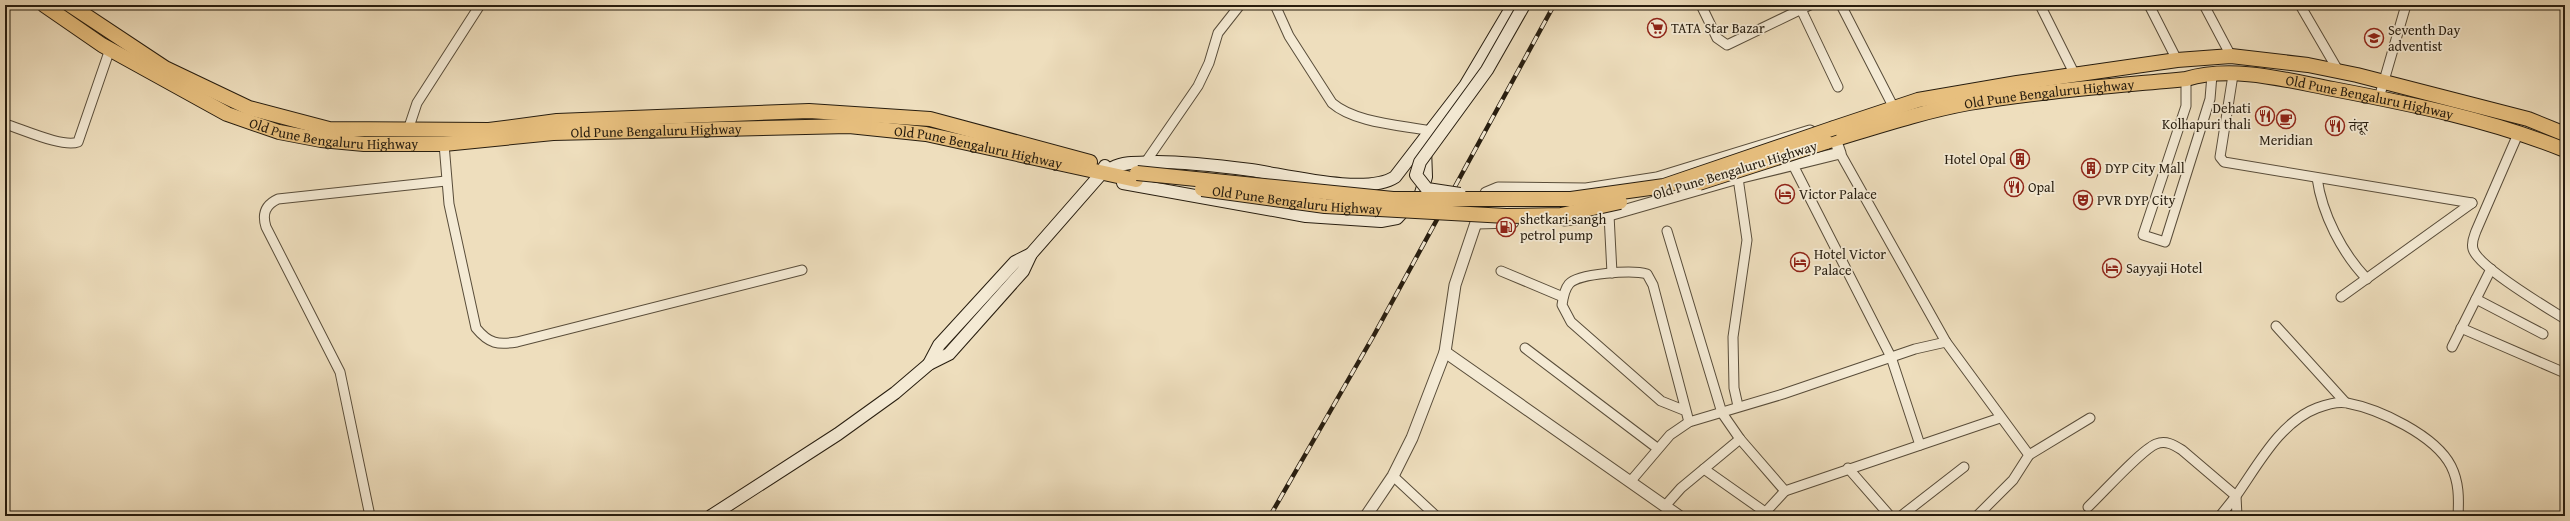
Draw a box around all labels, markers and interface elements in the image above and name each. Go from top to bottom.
supermarket icon: TATA Star Bazar [1646,17,1668,39]
place label: TATA Star Bazar [1671,18,1765,38]
place label: Seventh Day adventist [2388,20,2460,56]
school or university icon: Seventh Day adventist [2363,27,2385,49]
street label: Old Pune Bengaluru Highway [2284,70,2456,124]
street label: Old Pune Bengaluru Highway [1962,74,2135,114]
place label: Dehati Kolhapuri thali [2162,98,2251,134]
restaurant icon: Dehati Kolhapuri thali [2254,105,2276,127]
cafe icon: Meridian [2275,108,2297,130]
street label: Old Pune Bengaluru Highway [247,112,418,154]
restaurant icon: तंदूर [2324,115,2346,137]
place label: तंदूर [2348,116,2369,136]
street label: Old Pune Bengaluru Highway [570,119,742,143]
street label: Old Pune Bengaluru Highway [893,121,1064,174]
place label: Meridian [2259,130,2313,150]
street label: Old Pune Bengaluru Highway [1650,135,1820,205]
building icon: Hotel Opal [2009,148,2031,170]
place label: Hotel Opal [1944,149,2006,169]
building icon: DYP City Mall [2080,157,2102,179]
place label: DYP City Mall [2105,158,2185,178]
restaurant icon: Opal [2003,176,2025,198]
place label: Opal [2028,177,2055,197]
street label: Old Pune Bengaluru Highway [1211,181,1383,219]
hotel icon: Victor Palace [1774,183,1796,205]
place label: Victor Palace [1799,184,1877,204]
theatre icon: PVR DYP City [2072,189,2094,211]
place label: PVR DYP City [2097,190,2175,210]
place label: shetkari sangh petrol pump [1520,209,1606,245]
fuel station icon: shetkari sangh petrol pump [1495,216,1517,238]
place label: Hotel Victor Palace [1814,244,1886,280]
hotel icon: Hotel Victor Palace [1789,251,1811,273]
hotel icon: Sayyaji Hotel [2101,257,2123,279]
place label: Sayyaji Hotel [2126,258,2203,278]

